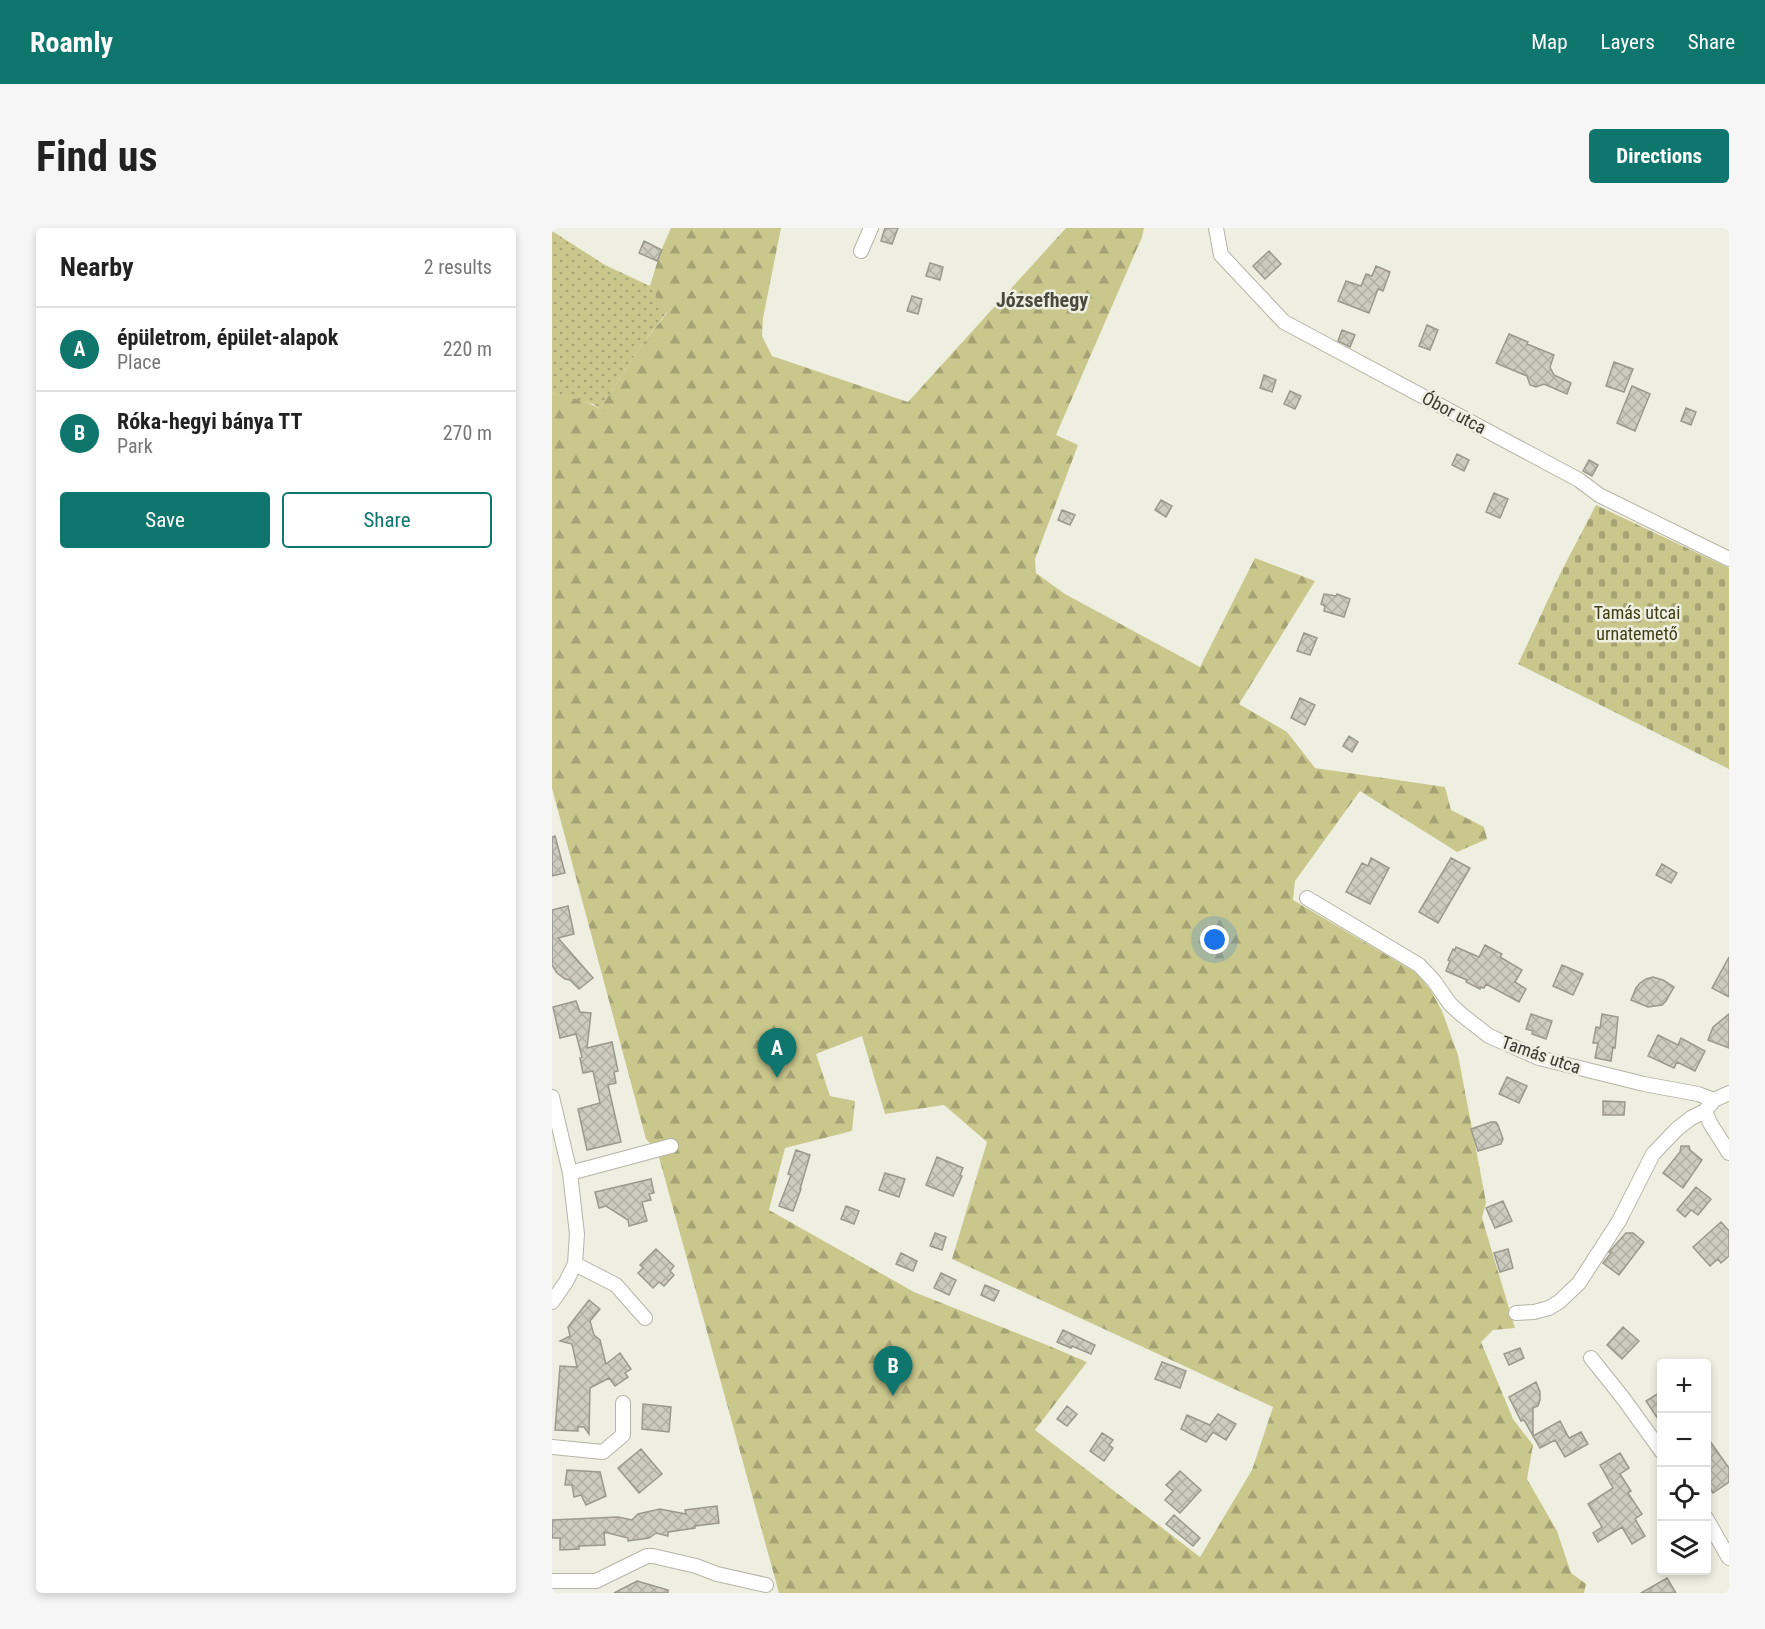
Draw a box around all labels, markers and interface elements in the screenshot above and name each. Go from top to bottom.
text: Roamly [30,26,113,59]
text: Map [1531,30,1568,54]
text: Layers [1601,30,1655,54]
text: Share [1688,30,1735,54]
button: Directions [1589,129,1729,183]
text: Find us [36,132,157,181]
text: Nearby [60,252,134,282]
text: 2 results [424,255,492,279]
district label: Józsefhegy [996,288,1088,312]
text: épületrom, épület-alapok [117,325,338,350]
text: A [74,337,85,361]
text: 220 m [443,337,492,361]
text: Place [117,350,161,374]
street label: Óbor utca [1419,387,1490,438]
text: Róka-hegyi bánya TT [117,409,302,434]
text: B [74,421,85,445]
text: 270 m [443,421,492,445]
text: Park [117,434,153,458]
button: Save [60,492,270,548]
button: Share [282,492,492,548]
park label: Tamás utcai urnatemető [1594,602,1680,644]
your location [1200,925,1229,954]
pin: A [758,1028,796,1078]
street label: Tamás utca [1499,1031,1584,1078]
pin: B [874,1346,912,1396]
map controls [1657,1359,1711,1575]
button: + [1657,1359,1711,1413]
button: − [1657,1413,1711,1467]
button: locate [1657,1467,1711,1521]
button: layers [1657,1521,1711,1575]

